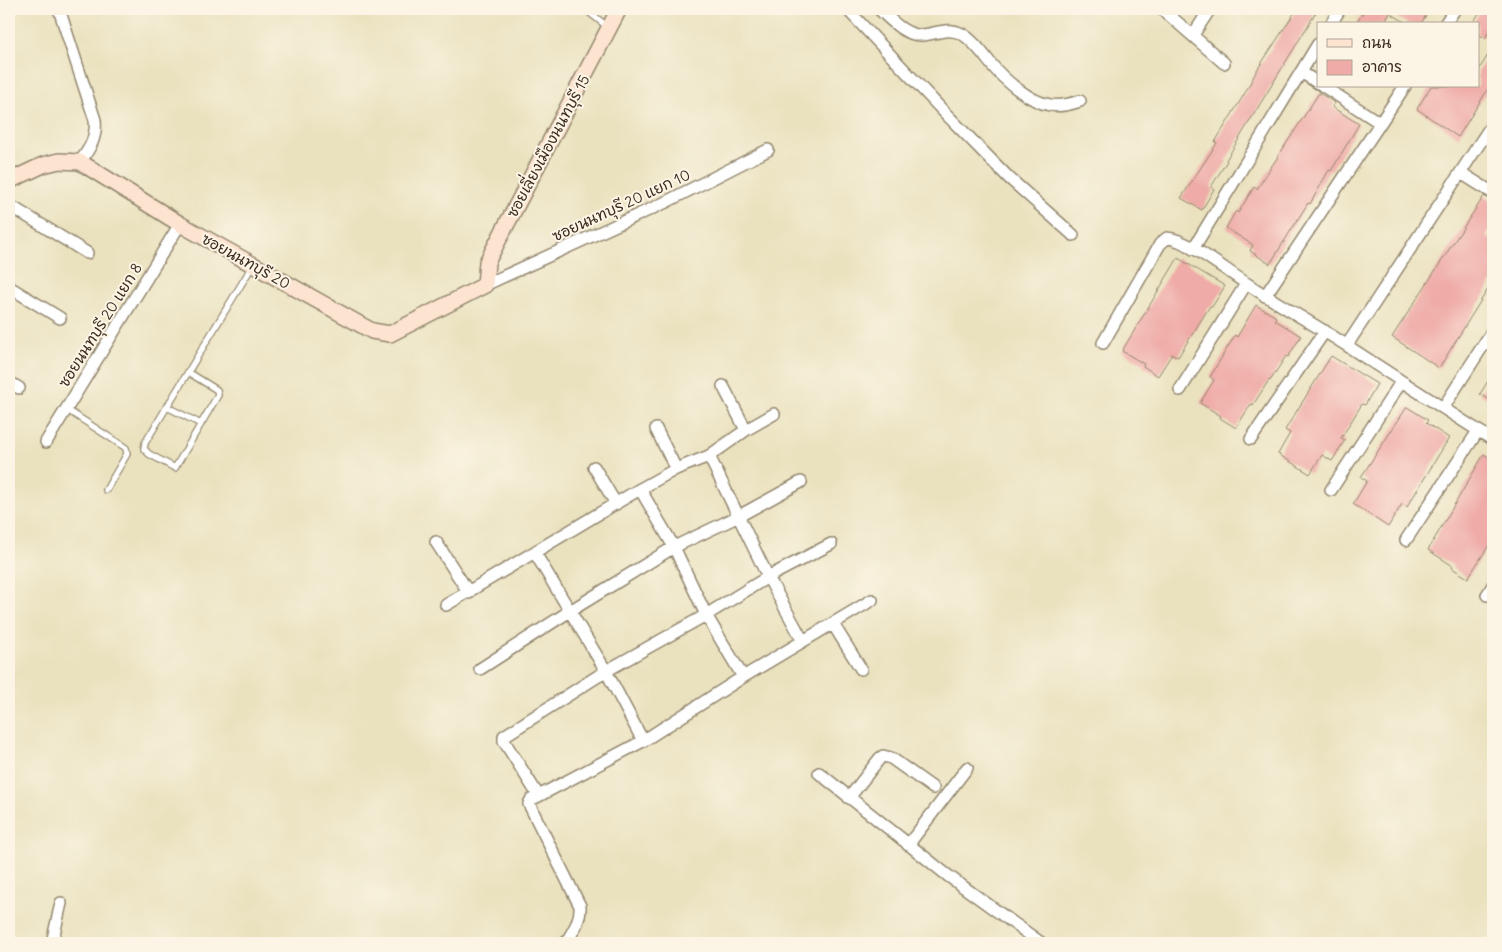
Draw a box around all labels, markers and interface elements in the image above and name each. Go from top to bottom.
legend [1317,22,1480,88]
text: ถนน [1362,33,1391,52]
text: อาคาร [1362,57,1402,76]
street label: ซอยเลี่ยงเมืองนนทบุรี 15 [499,69,595,222]
street label: ซอยนนทบุรี 20 แยก 10 [549,165,694,247]
street label: ซอยนนทบุรี 20 [197,229,294,295]
street label: ซอยนนทบุรี 20 แยก 8 [54,259,148,392]

